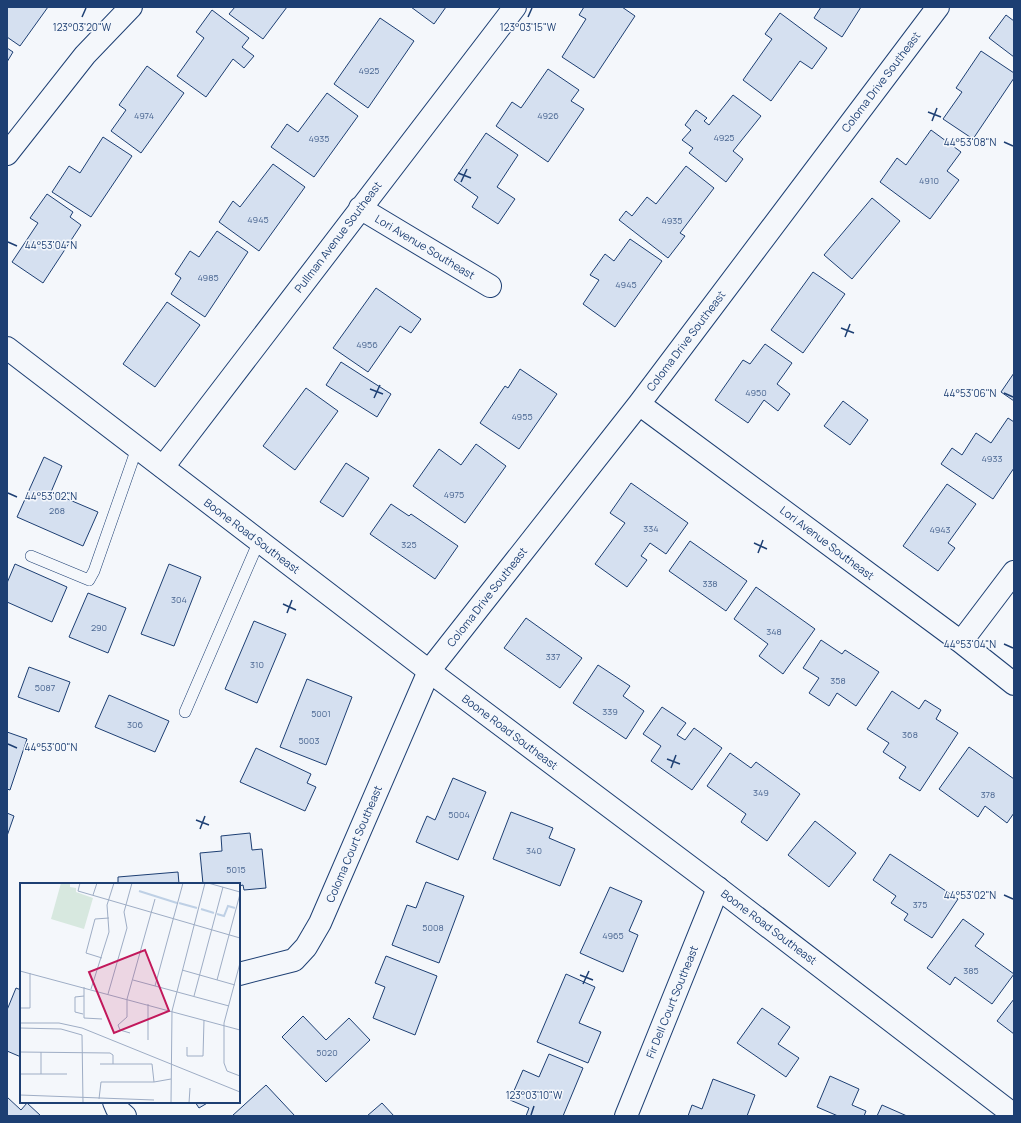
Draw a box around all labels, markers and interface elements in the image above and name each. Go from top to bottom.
text: 123°03'20"W [53,20,112,34]
text: 123°03'15"W [500,20,557,34]
street label: Coloma Drive Southeast [838,28,923,135]
house number: 4925 [358,64,380,77]
house number: 4974 [134,109,154,122]
house number: 4926 [537,109,559,122]
house number: 4925 [713,131,735,144]
house number: 4935 [309,132,329,145]
text: 44°53'08"N [944,135,996,149]
house number: 4910 [919,174,939,187]
street label: Pullman Avenue Southeast [291,178,384,295]
street label: Lori Avenue Southeast [372,211,478,282]
house number: 4945 [247,213,269,226]
house number: 4935 [662,214,682,227]
text: 44°53'04"N [25,238,77,252]
house number: 4985 [197,271,219,284]
house number: 4945 [615,278,637,291]
street label: Coloma Drive Southeast [643,287,728,394]
house number: 4956 [356,338,378,351]
house number: 4950 [745,386,767,399]
text: 44°53'06"N [944,386,997,400]
house number: 4955 [511,410,533,423]
house number: 4933 [982,452,1002,465]
house number: 4975 [444,488,464,501]
text: 44°53'02"N [25,489,77,503]
street label: Boone Road Southeast [201,495,303,577]
street label: Lori Avenue Southeast [777,502,877,583]
house number: 268 [49,504,65,517]
house number: 334 [643,522,659,535]
house number: 4943 [929,523,951,536]
house number: 325 [401,538,417,551]
street label: Coloma Drive Southeast [443,544,530,650]
house number: 338 [702,577,718,590]
house number: 304 [171,593,187,606]
house number: 290 [91,621,107,634]
house number: 348 [766,625,782,638]
text: 44°53'04"N [944,637,996,651]
house number: 337 [546,650,561,663]
house number: 310 [250,658,264,671]
house number: 358 [830,674,846,687]
house number: 5087 [35,681,56,694]
street label: Boone Road Southeast [459,691,561,773]
house number: 339 [602,705,618,718]
house number: 5001 [311,707,331,720]
house number: 306 [127,718,143,731]
house number: 368 [902,728,918,741]
house number: 5003 [298,734,320,747]
text: 44°53'00"N [25,740,78,754]
street label: Coloma Court Southeast [322,783,385,905]
house number: 349 [753,786,769,799]
house number: 378 [981,788,995,801]
house number: 5004 [448,808,470,821]
house number: 340 [526,844,542,857]
house number: 5015 [226,863,246,876]
inset map [20,883,240,1103]
street label: Boone Road Southeast [718,886,820,968]
text: 44°53'02"N [944,888,996,902]
house number: 375 [913,898,927,911]
house number: 5008 [422,921,444,934]
house number: 4965 [602,929,624,942]
street label: Fir Dell Court Southeast [642,943,701,1060]
house number: 385 [963,964,979,977]
house number: 5020 [316,1046,338,1059]
text: 123°03'10"W [506,1088,563,1102]

